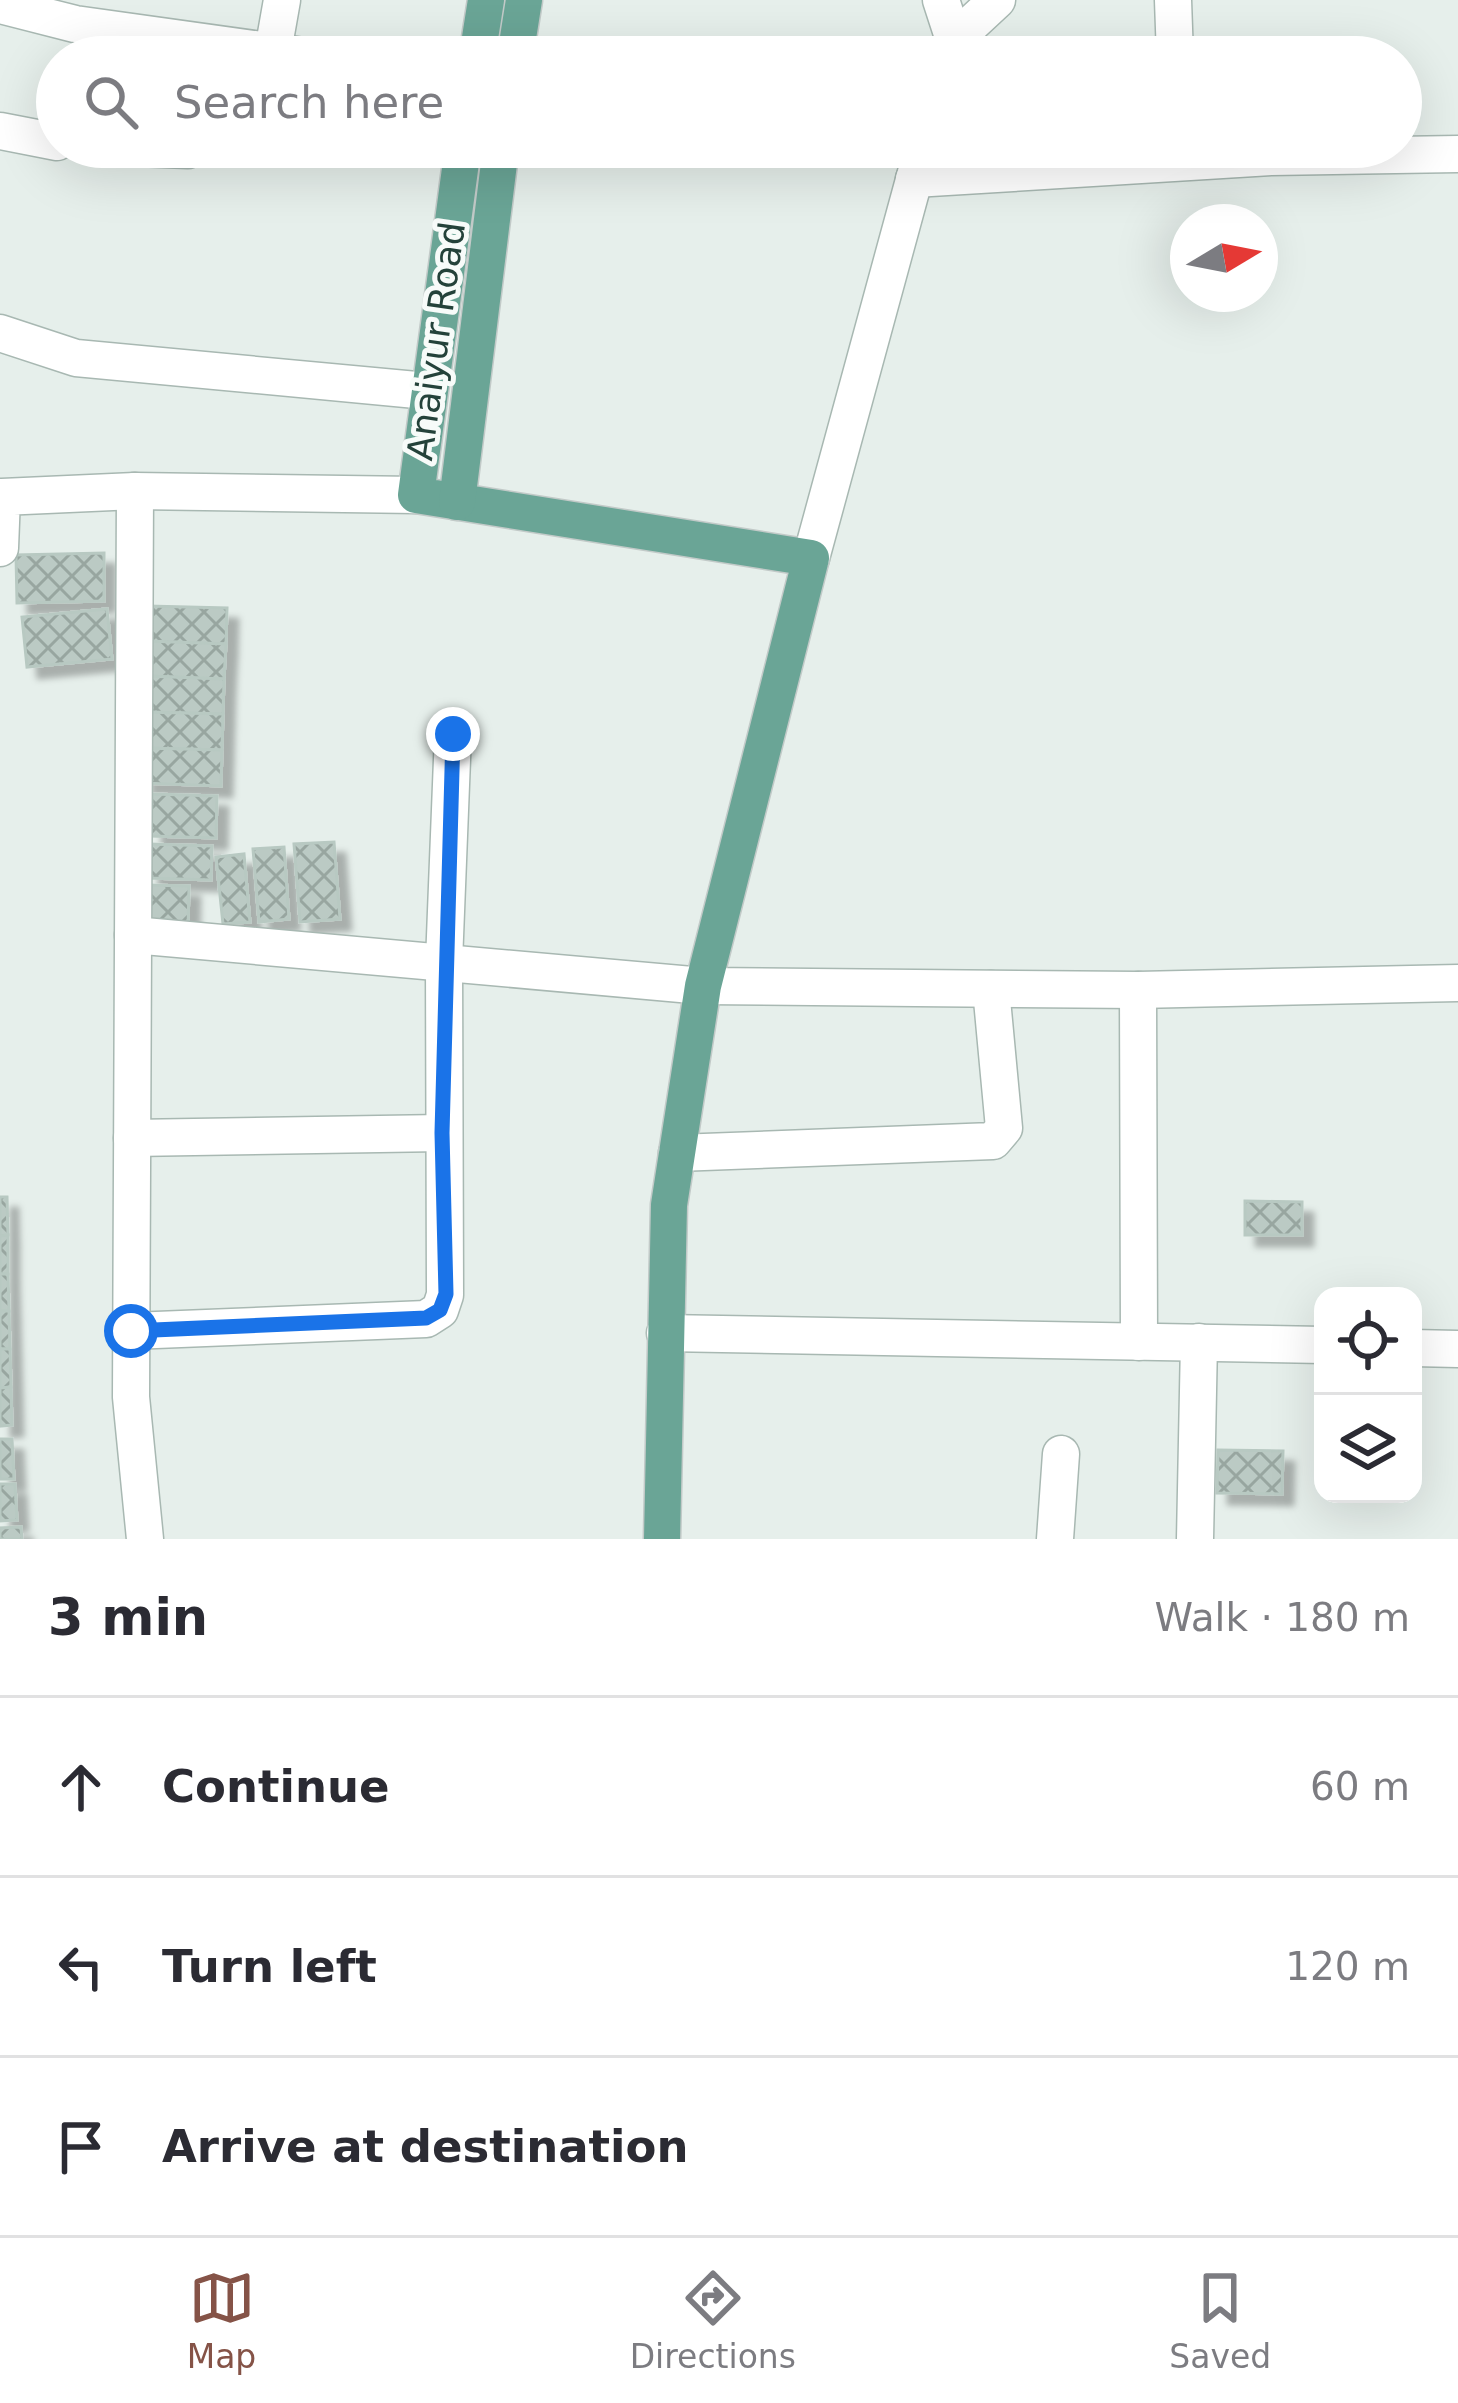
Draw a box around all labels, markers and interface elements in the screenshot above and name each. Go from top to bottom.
search box [36,36,1422,168]
icon: search [78,69,144,135]
text: Search here [174,76,444,129]
north arrow [1170,204,1278,312]
street label: Anaiyur Road [399,219,473,463]
route end [426,707,480,761]
map controls [1314,1287,1422,1503]
button: locate [1314,1287,1422,1395]
route start [104,1304,158,1358]
button: layers [1314,1395,1422,1503]
text: 3 min [48,1588,208,1647]
text: Walk · 180 m [1155,1595,1410,1640]
icon: ahead [48,1754,114,1820]
text: Continue [162,1760,390,1813]
text: 60 m [1310,1764,1410,1809]
icon: left [48,1934,114,2000]
text: Turn left [162,1940,377,1993]
text: 120 m [1285,1944,1410,1989]
icon: arrive [48,2114,114,2180]
text: Arrive at destination [162,2120,688,2173]
tab: Map [187,2265,256,2376]
tab: Directions [630,2265,796,2376]
tab: Saved [1169,2265,1271,2376]

